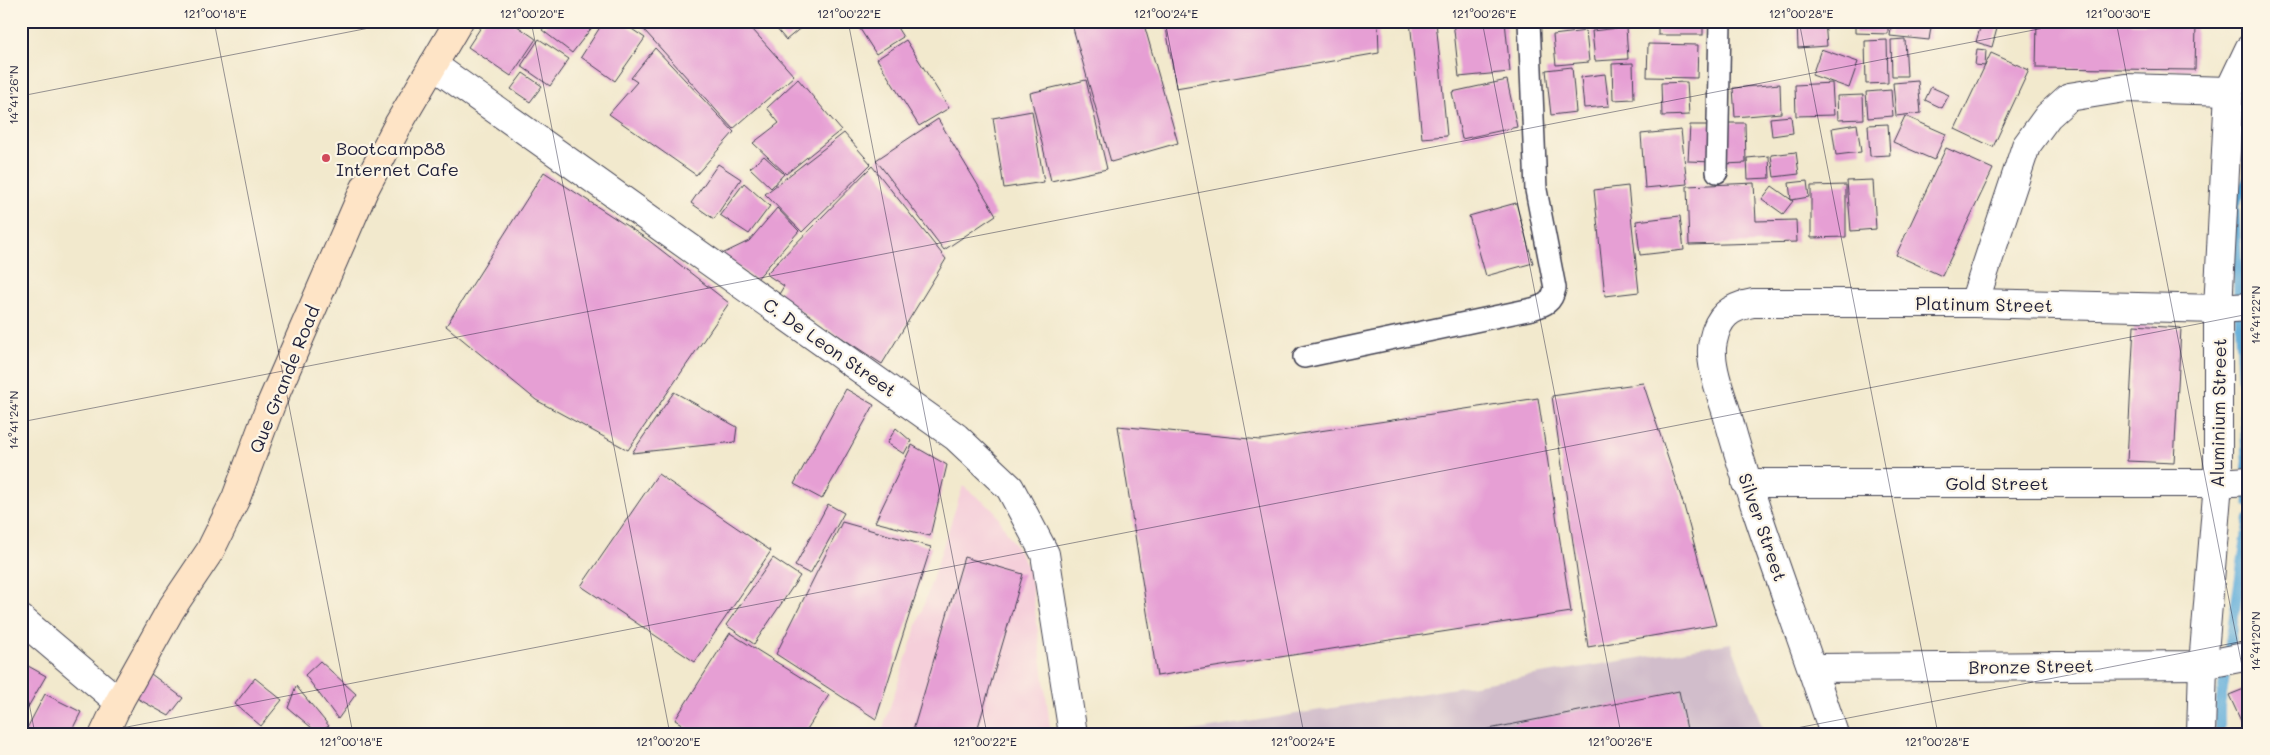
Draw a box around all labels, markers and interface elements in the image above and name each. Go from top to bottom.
text: 121°00'18"E [183,5,247,21]
text: 121°00'20"E [500,5,564,21]
text: 121°00'22"E [817,5,881,21]
text: 121°00'24"E [1134,5,1198,21]
text: 121°00'26"E [1452,5,1516,21]
text: 121°00'28"E [1769,5,1833,21]
text: 121°00'30"E [2085,5,2151,21]
text: 14°41'26"N [5,65,21,125]
place label: Bootcamp88 Internet Cafe [336,136,459,181]
marker: Bootcamp88 Internet Cafe [320,152,332,164]
text: 14°41'22"N [2247,286,2263,344]
street label: Platinum Street [1915,291,2053,317]
street label: C. De Leon Street [759,292,901,402]
street label: Que Grande Road [243,301,325,457]
street label: Aluminium Street [2205,338,2231,488]
text: 14°41'24"N [5,391,21,449]
street label: Silver Street [1733,470,1793,584]
street label: Gold Street [1946,471,2049,495]
text: 14°41'20"N [2247,611,2263,671]
street label: Bronze Street [1968,653,2094,679]
text: 121°00'18"E [319,733,383,749]
text: 121°00'20"E [636,733,700,749]
text: 121°00'22"E [953,733,1017,749]
text: 121°00'24"E [1271,733,1335,749]
text: 121°00'26"E [1588,733,1652,749]
text: 121°00'28"E [1905,733,1969,749]

